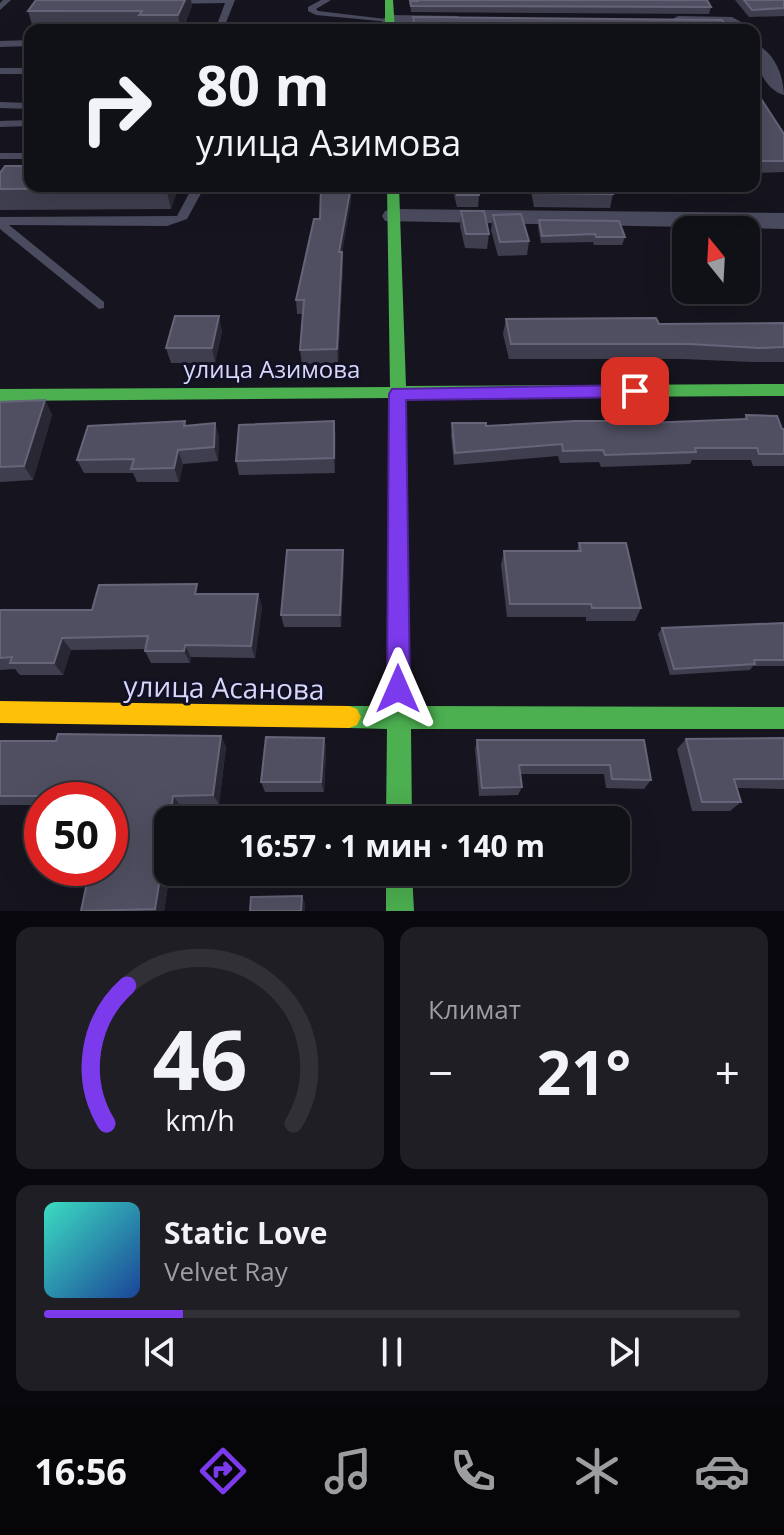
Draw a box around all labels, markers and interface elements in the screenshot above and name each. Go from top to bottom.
text: 80 m [196,46,330,122]
icon: right [64,56,168,160]
text: улица Азимова [196,118,461,167]
north arrow [672,216,760,304]
map controls [672,216,760,304]
street label: улица Азимова [184,352,360,385]
pin [601,357,669,425]
icon: arrive [613,369,657,413]
position arrow [356,647,440,731]
street label: улица Асанова [123,666,325,708]
speed limit sign: 50 [24,782,128,886]
text: 16:57 · 1 мин · 140 m [239,825,545,866]
text: Климат [428,991,521,1027]
text: 46 [152,1001,248,1114]
text: 21° [537,1031,631,1113]
text: − [428,1042,453,1102]
text: + [715,1042,740,1102]
text: km/h [165,1100,235,1139]
text: Static Love [164,1212,327,1253]
text: Velvet Ray [164,1253,288,1289]
icon: previous [138,1330,182,1374]
icon: pause [370,1330,414,1374]
icon: next [602,1330,646,1374]
icon: directions [195,1443,251,1499]
icon: music [320,1443,376,1499]
icon: phone [445,1443,501,1499]
icon: climate [569,1443,625,1499]
icon: car [694,1443,750,1499]
text: 16:56 [34,1447,127,1496]

